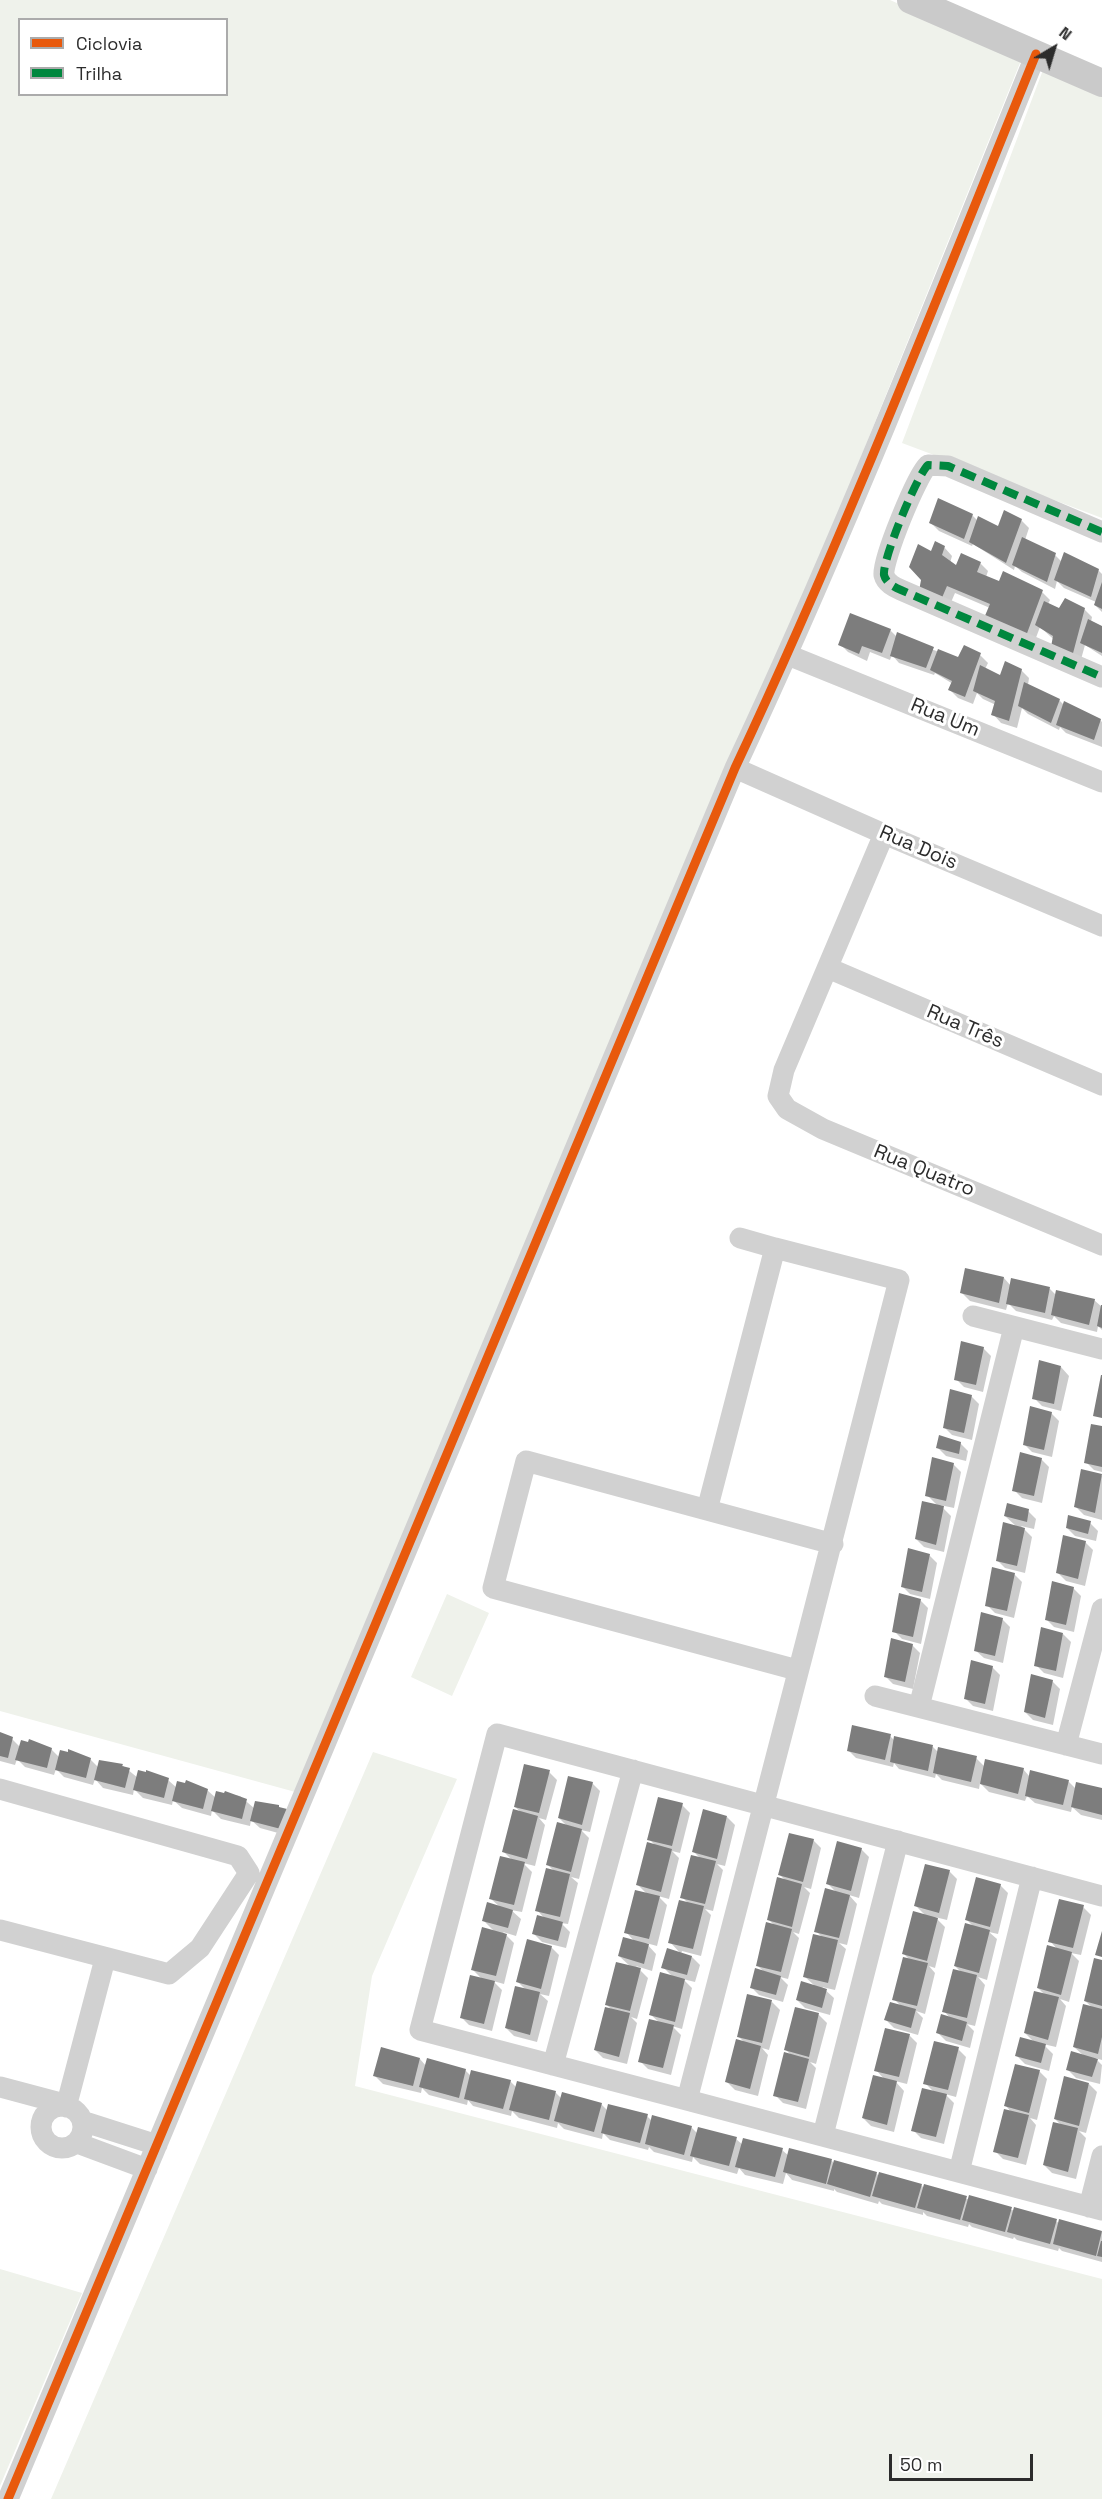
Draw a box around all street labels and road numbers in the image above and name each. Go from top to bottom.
street label: Rua Um [907,693,983,743]
street label: Rua Dois [875,821,961,875]
street label: Rua Três [923,1000,1007,1054]
street label: Rua Quatro [870,1140,978,1202]

